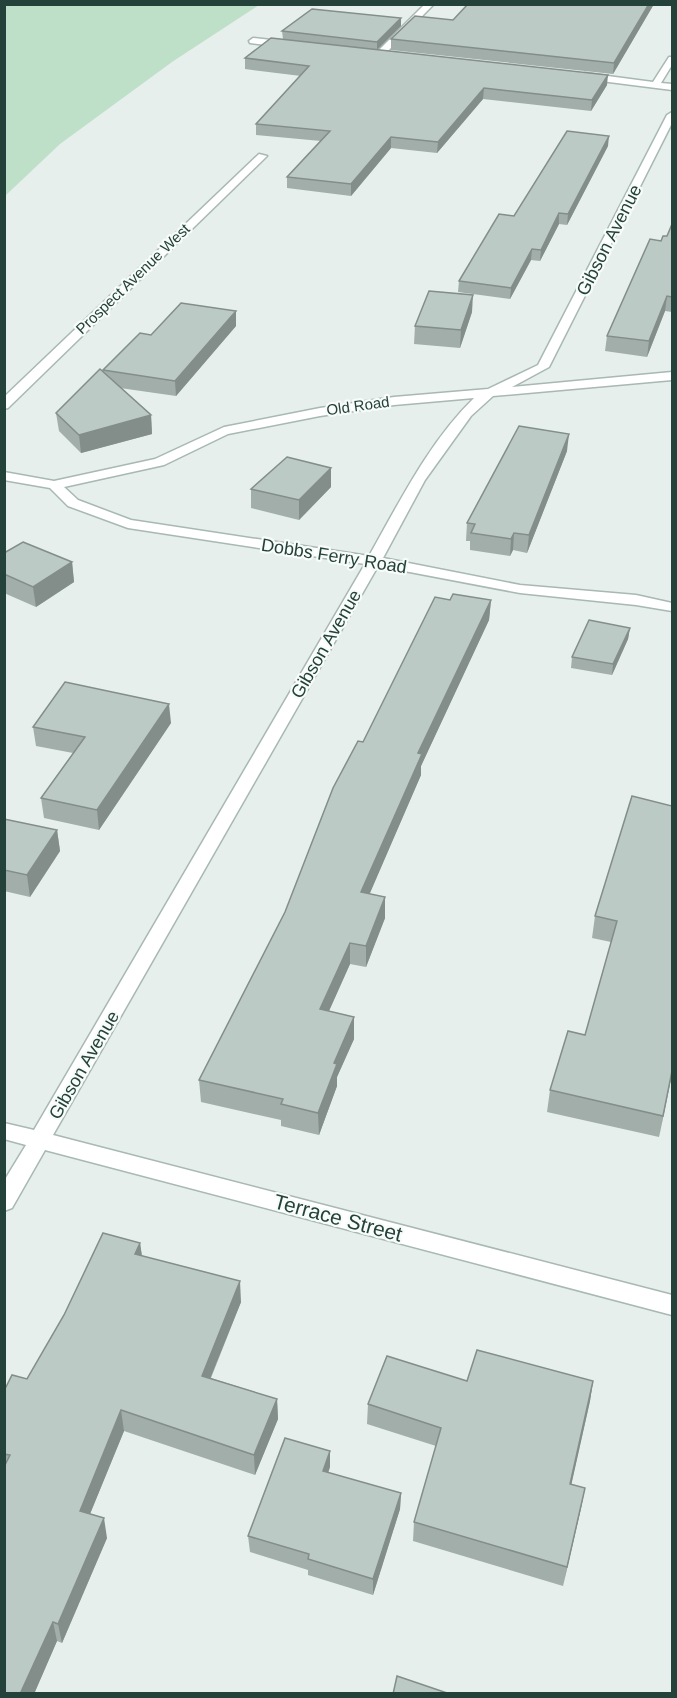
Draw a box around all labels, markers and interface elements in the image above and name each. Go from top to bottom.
street label: Gibson Avenue [572,181,646,299]
street label: Prospect Avenue West [72,219,194,337]
street label: Old Road [325,393,390,418]
street label: Dobbs Ferry Road [260,535,408,577]
street label: Gibson Avenue [287,586,365,702]
street label: Gibson Avenue [45,1007,123,1123]
street label: Terrace Street [271,1189,405,1246]

